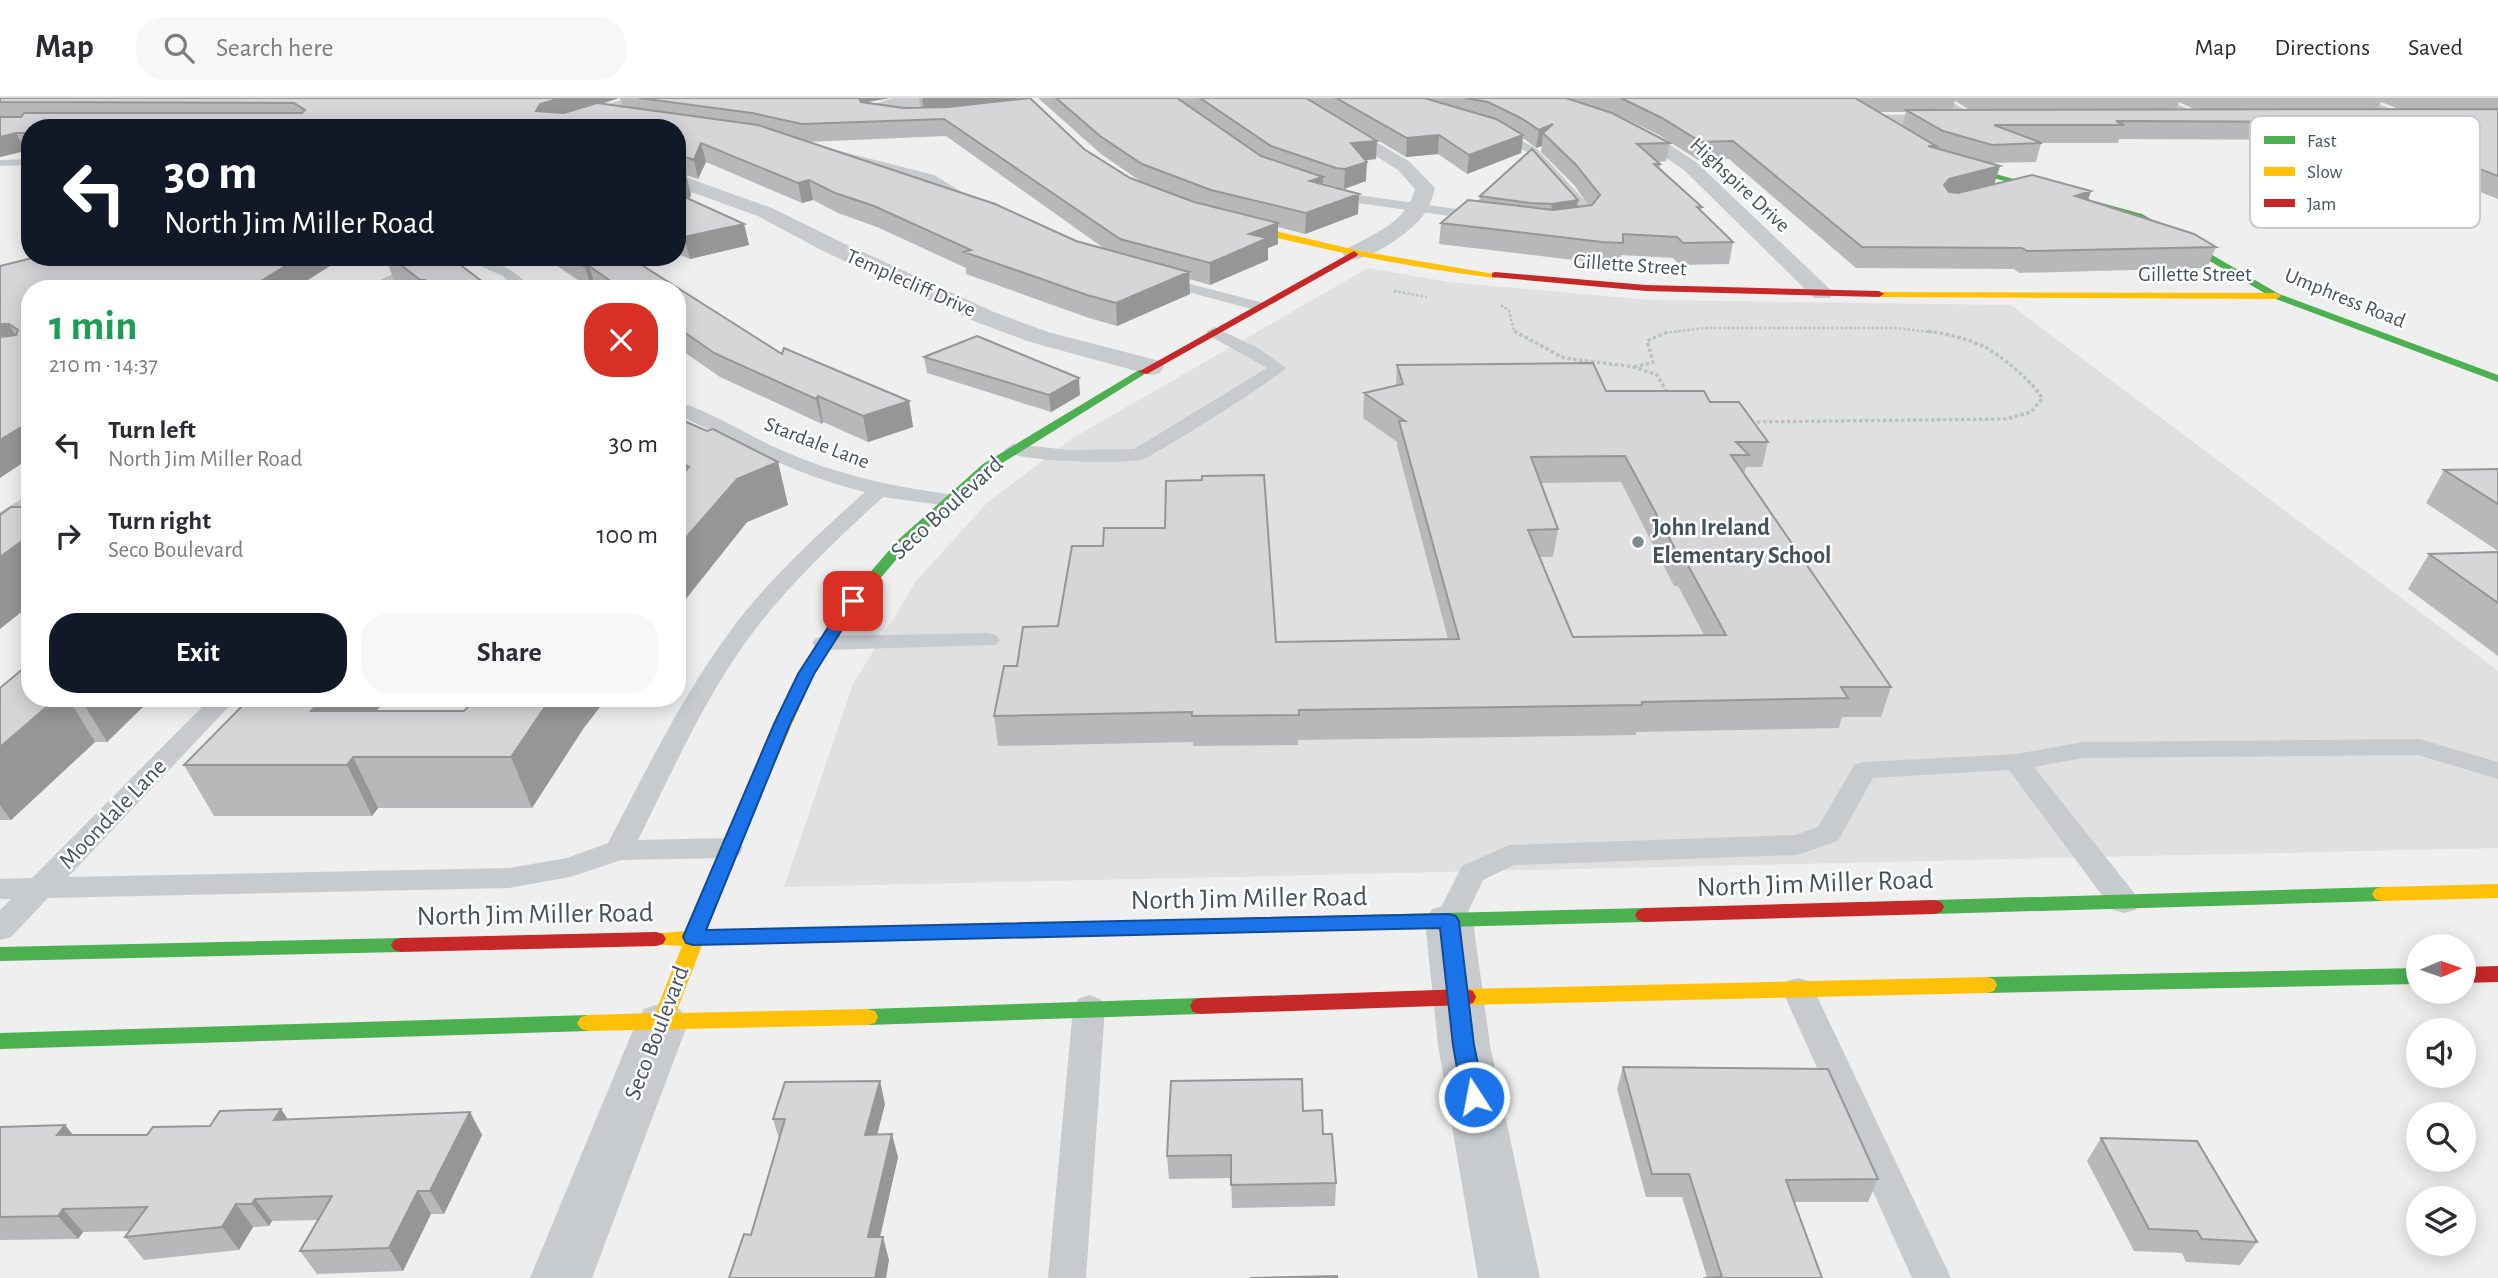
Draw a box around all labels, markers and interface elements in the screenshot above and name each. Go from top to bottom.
search box [136,17,626,80]
icon: search [160,29,198,67]
text: Map [35,31,94,64]
text: Search here [216,35,334,61]
text: Map [2194,36,2236,60]
text: Directions [2274,36,2370,60]
text: Saved [2408,36,2463,60]
legend [2250,116,2480,228]
text: Fast [2307,132,2337,151]
street label: Highspire Drive [1686,134,1794,236]
icon: left [49,147,140,238]
text: 30 m [164,149,258,198]
text: Slow [2307,163,2343,182]
text: Jam [2307,195,2336,214]
text: North Jim Miller Road [164,207,434,239]
street label: Templecliff Drive [843,245,979,321]
street label: Gillette Street [1573,251,1688,279]
street label: Gillette Street [2138,264,2252,285]
street label: Umphress Road [2282,264,2408,332]
button: close [584,303,658,377]
text: 1 min [49,305,138,347]
text: 210 m · 14:37 [49,354,158,377]
street label: Stardale Lane [762,413,872,473]
text: Turn left [108,417,196,443]
icon: left [49,426,87,464]
text: 30 m [608,431,658,457]
text: North Jim Miller Road [108,448,302,471]
street label: Seco Boulevard [886,452,1008,564]
text: Turn right [108,508,211,534]
place label: John Ireland Elementary School [1652,516,1831,568]
icon: right [49,517,87,555]
text: 100 m [597,522,658,548]
marker: John Ireland Elementary School [1630,534,1646,550]
text: Seco Boulevard [108,539,243,562]
pin [823,571,883,631]
icon: arrive [834,582,872,620]
button: Exit [49,613,347,693]
button: Share [361,613,658,693]
street label: Moondale Lane [55,754,171,874]
street label: North Jim Miller Road [1696,866,1934,902]
street label: North Jim Miller Road [1130,883,1368,915]
street label: North Jim Miller Road [416,899,654,931]
north arrow [2406,934,2476,1004]
map controls [2406,934,2476,1256]
street label: Seco Boulevard [620,963,694,1103]
button: sound [2406,1018,2476,1088]
position arrow [1437,1060,1511,1134]
button: search [2406,1102,2476,1172]
button: layers [2406,1186,2476,1256]

